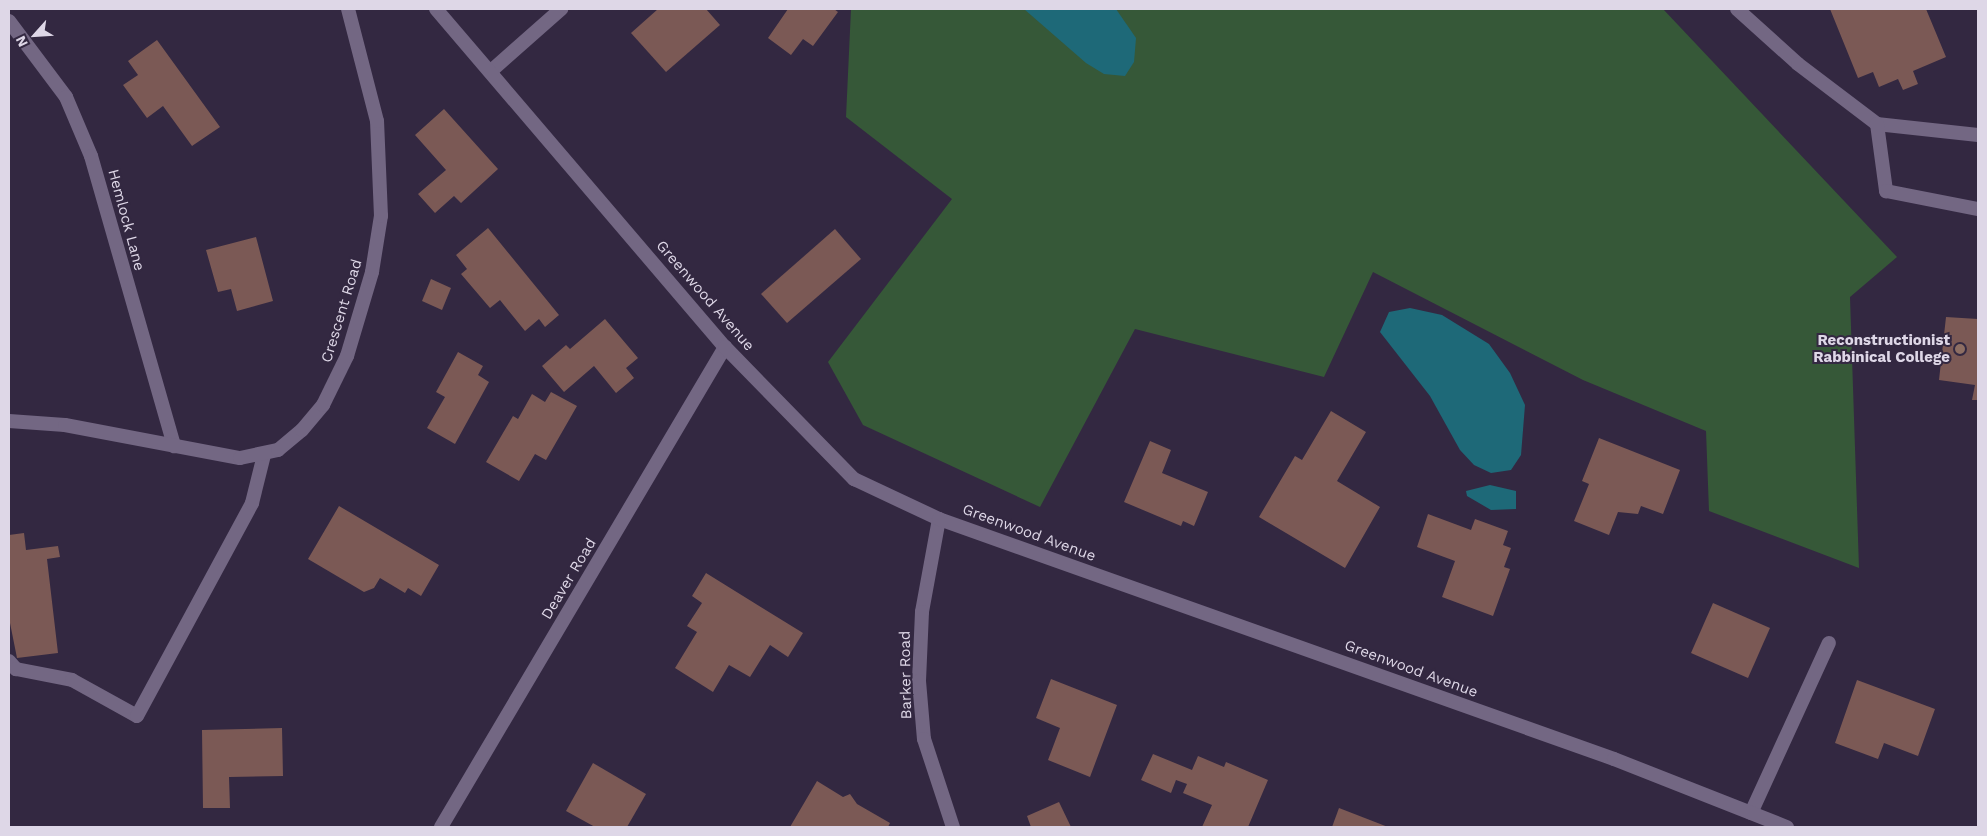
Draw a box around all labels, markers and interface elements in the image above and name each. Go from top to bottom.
north arrow [10,10,60,60]
text: N [12,33,31,50]
street label: Hemlock Lane [104,167,148,273]
street label: Greenwood Avenue [652,237,758,355]
street label: Crescent Road [318,257,366,365]
place label: Reconstructionist Rabbinical College [1813,331,1950,366]
marker: Reconstructionist Rabbinical College [1954,343,1966,355]
street label: Greenwood Avenue [960,500,1098,566]
street label: Deaver Road [538,535,600,623]
street label: Barker Road [896,630,916,720]
street label: Greenwood Avenue [1342,636,1480,702]

